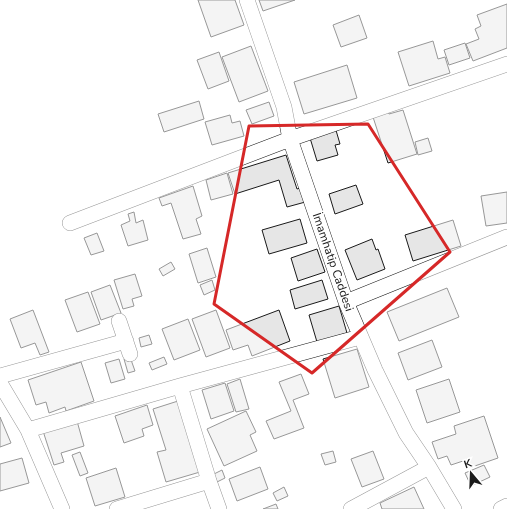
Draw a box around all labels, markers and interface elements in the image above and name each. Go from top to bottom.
street label: İmamhatip Caddesi [309,211,357,313]
north arrow [451,453,491,493]
text: K [462,456,474,472]

